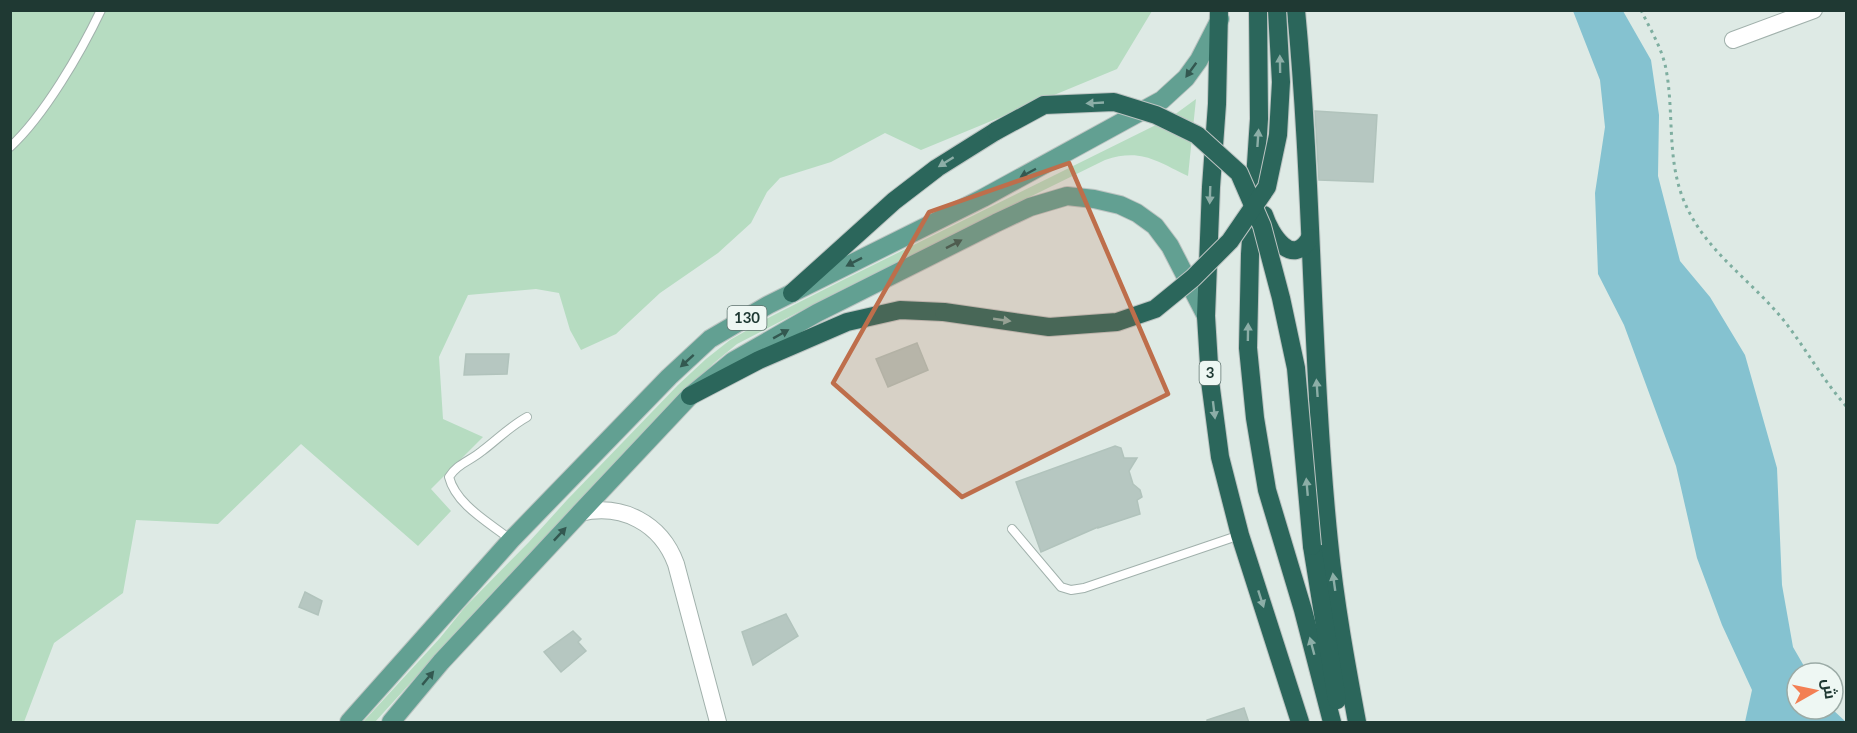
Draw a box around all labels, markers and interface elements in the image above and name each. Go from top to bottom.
one-way arrow [1276,55,1285,74]
one-way arrow [1185,62,1197,78]
one-way arrow [1085,98,1104,107]
one-way arrow [1254,128,1263,147]
one-way arrow [938,157,954,168]
one-way arrow [1019,168,1036,178]
one-way arrow [1206,185,1215,204]
one-way arrow [946,239,963,249]
one-way arrow [845,257,862,267]
road number: 130 [728,306,766,330]
one-way arrow [992,315,1011,325]
one-way arrow [1244,323,1253,342]
one-way arrow [773,328,789,339]
one-way arrow [679,354,694,368]
road number: 3 [1200,361,1220,385]
one-way arrow [1312,378,1322,397]
one-way arrow [1209,401,1219,420]
one-way arrow [1302,478,1312,497]
one-way arrow [553,527,566,542]
one-way arrow [1329,572,1338,591]
one-way arrow [1257,590,1266,608]
one-way arrow [1306,636,1316,655]
north arrow [1785,661,1845,721]
one-way arrow [422,670,435,686]
text: ش [1818,677,1841,700]

